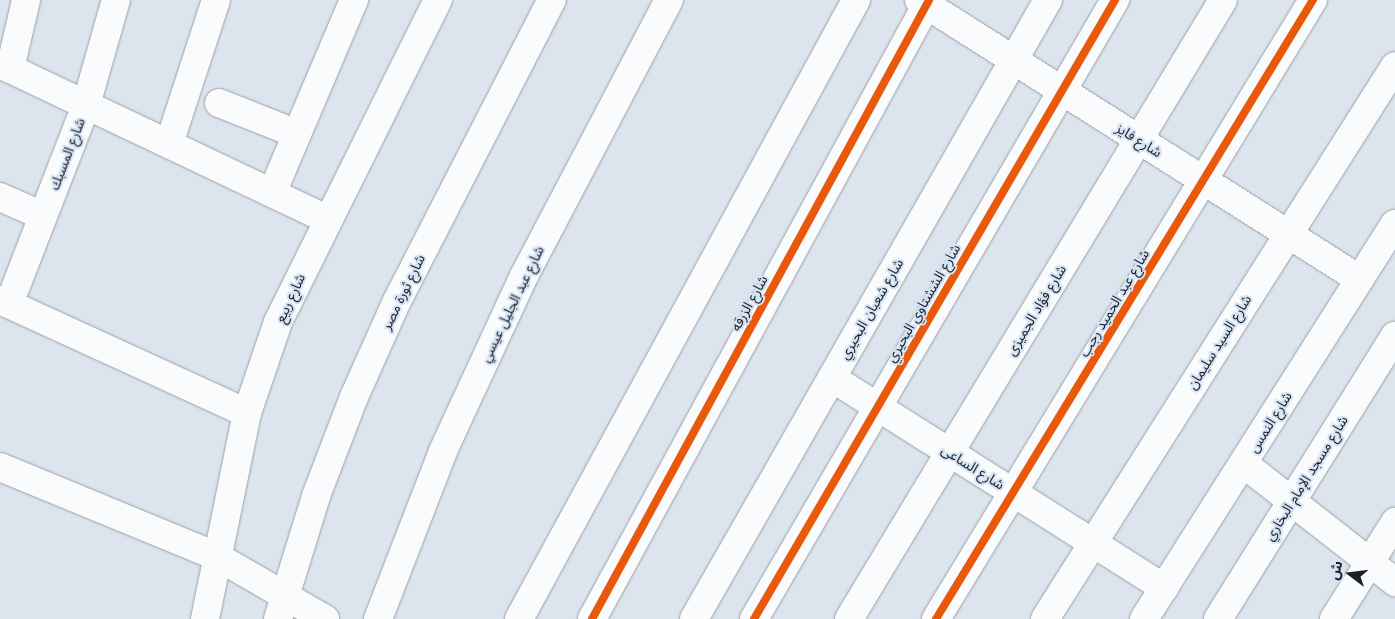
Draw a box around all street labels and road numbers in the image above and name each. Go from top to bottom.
street label: شارع المسبك [46,116,88,192]
street label: شارع فايز [1113,119,1165,161]
street label: شارع الششتاوي البحيري [882,241,964,365]
street label: شارع عبد الجليل عيسي [476,243,548,365]
street label: شارع عبد الحميد رجب [1075,246,1153,360]
street label: شارع ثورة مصر [378,252,428,332]
street label: شارع شعبان البحيري [835,256,907,362]
street label: شارع فؤاد الجميزى [1002,262,1070,358]
street label: شارع ربيع [271,271,309,325]
street label: شارع الزرقه [727,272,771,334]
street label: شارع السيد سليمان [1183,292,1255,392]
street label: شارع النمس [1245,388,1295,456]
street label: شارع مسجد الإمام البخاري [1261,412,1351,544]
street label: شارع الساعى [938,441,1008,493]

